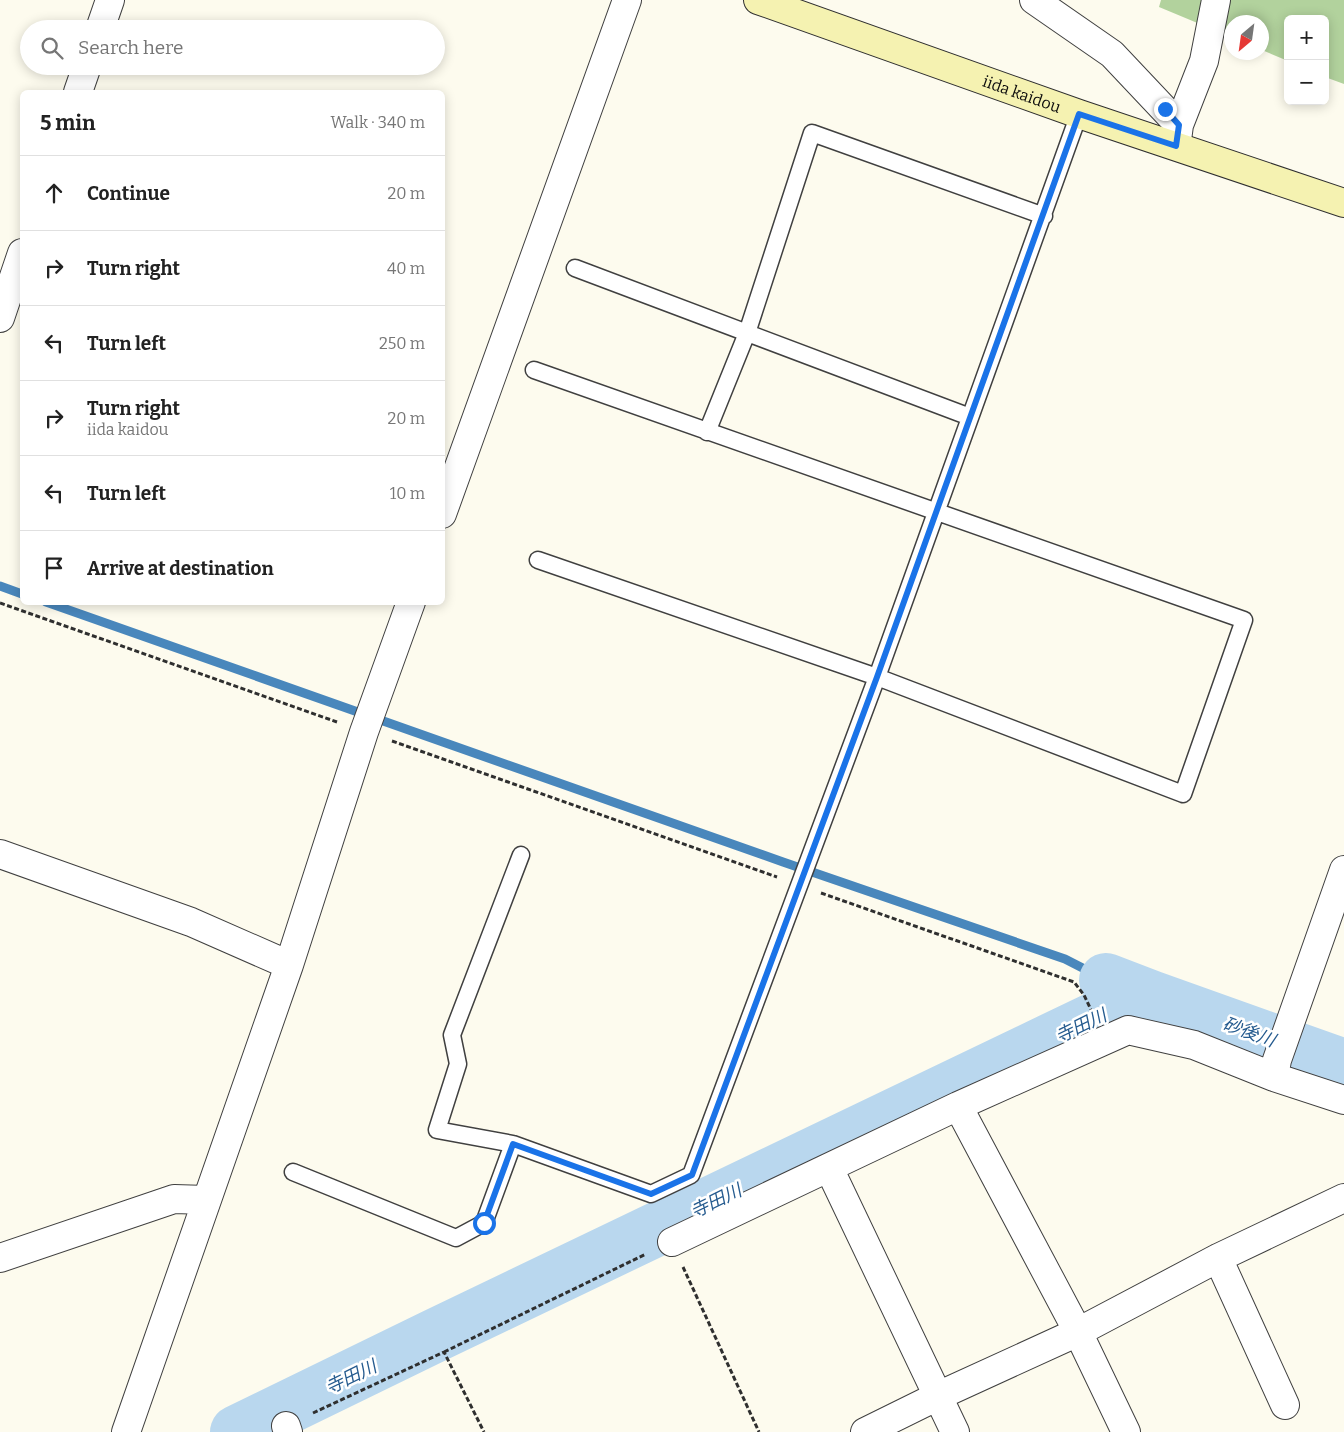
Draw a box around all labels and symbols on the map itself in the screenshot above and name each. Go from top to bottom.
north arrow [1224,15,1269,60]
street label: iida kaidou [980,72,1063,117]
route end [1154,98,1177,121]
water label: 寺田川 [1052,1003,1112,1048]
water label: 砂後川 [1220,1012,1280,1052]
water label: 寺田川 [687,1178,747,1223]
route start [473,1212,496,1235]
water label: 寺田川 [322,1354,382,1399]

